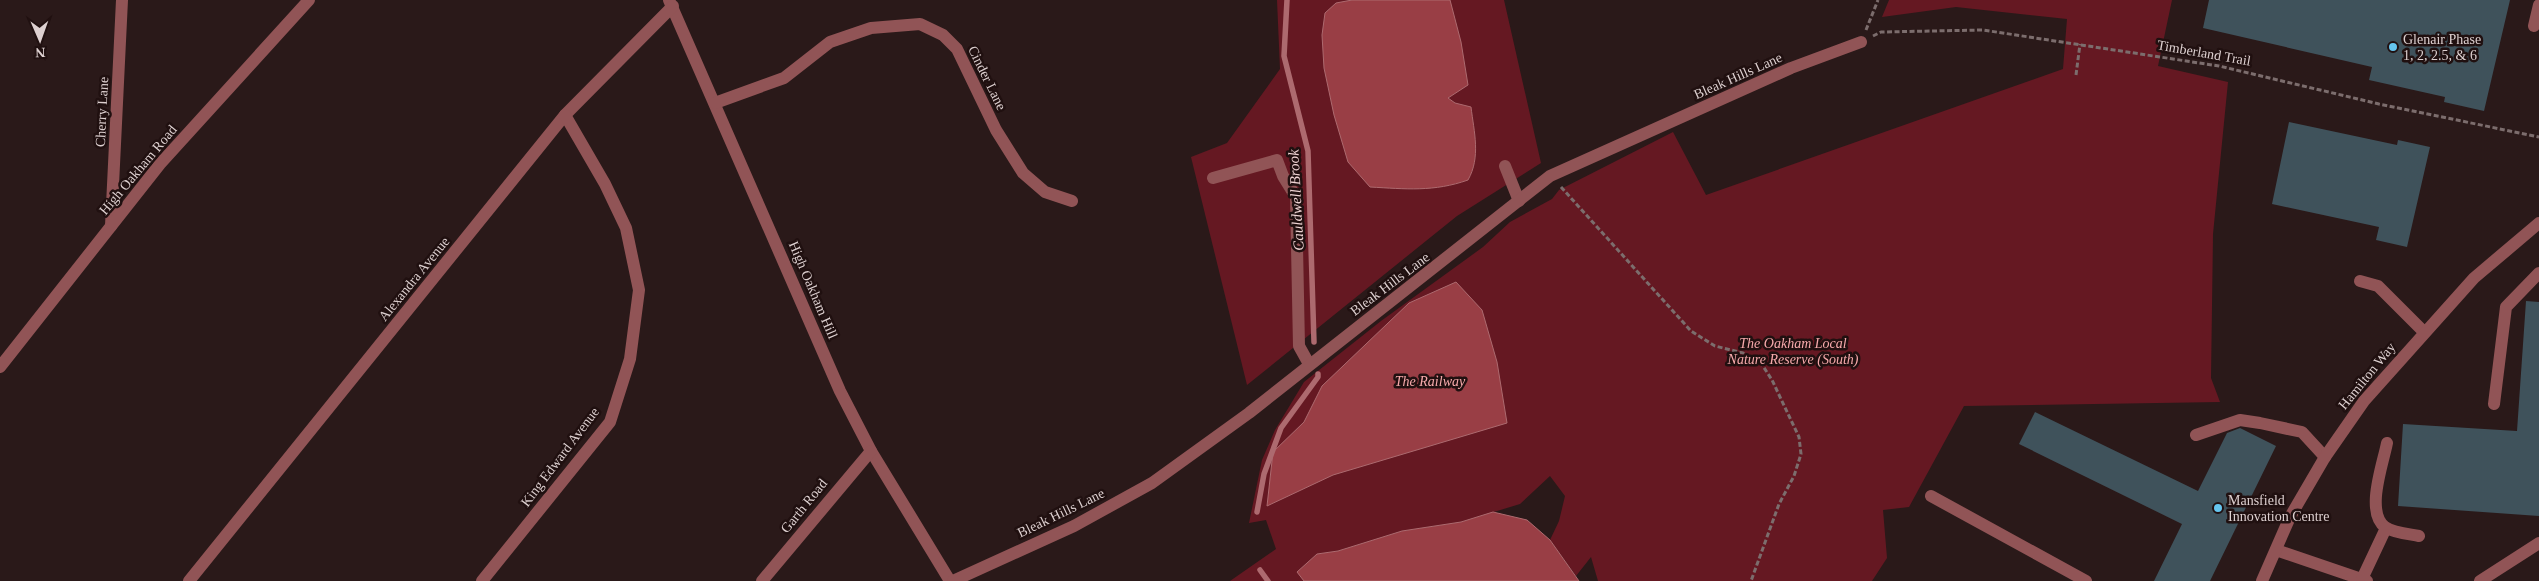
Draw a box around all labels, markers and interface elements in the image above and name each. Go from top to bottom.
north arrow [15,15,65,65]
place label: Glenair Phase 1, 2, 2.5, & 6 [2403,32,2481,63]
street label: Timberland Trail [2156,37,2252,69]
marker: Glenair Phase 1, 2, 2.5, & 6 [2387,41,2399,53]
street label: Cinder Lane [965,43,1009,113]
text: N [35,45,46,60]
street label: Bleak Hills Lane [1692,50,1784,102]
street label: Cherry Lane [93,76,111,148]
street label: High Oakham Road [96,122,180,218]
water label: Cauldwell Brook [1285,149,1307,251]
street label: Alexandra Avenue [376,234,452,324]
street label: High Oakham Hill [786,239,840,341]
street label: Bleak Hills Lane [1348,249,1432,319]
park label: The Oakham Local Nature Reserve (South) [1727,336,1859,368]
street label: Hamilton Way [2336,340,2398,412]
park label: The Railway [1395,374,1466,389]
street label: King Edward Avenue [518,404,602,510]
street label: Garth Road [778,476,830,536]
street label: Bleak Hills Lane [1015,485,1107,541]
place label: Mansfield Innovation Centre [2228,493,2329,524]
marker: Mansfield Innovation Centre [2212,502,2224,514]

